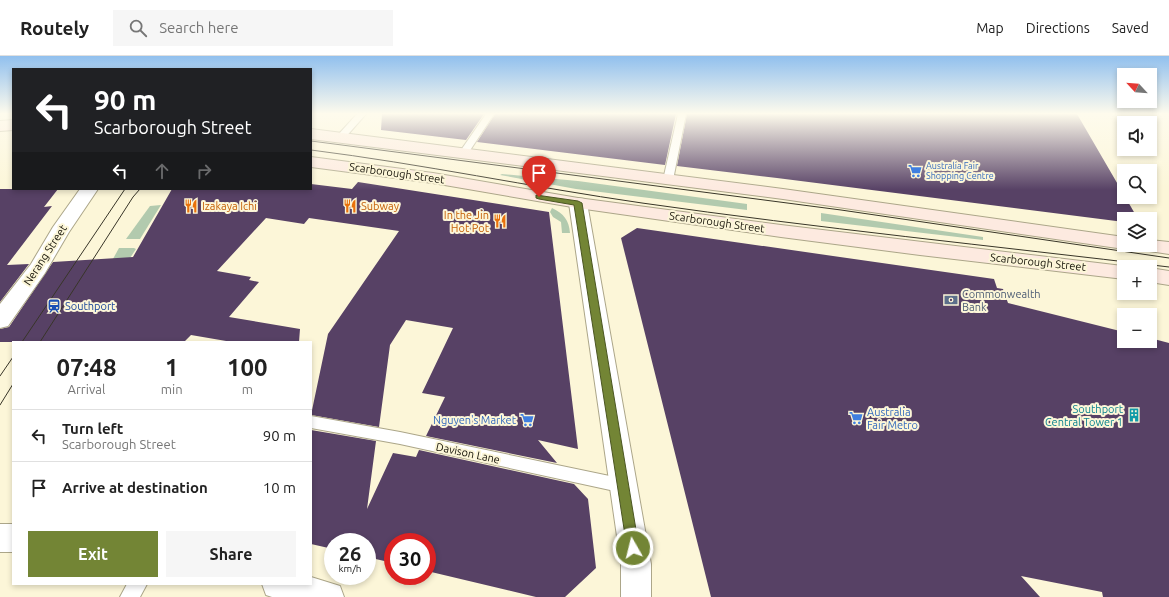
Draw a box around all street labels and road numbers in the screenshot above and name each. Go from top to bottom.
street label: Scarborough Street [349,160,446,186]
street label: Scarborough Street [669,209,766,235]
street label: Nerang Street [21,222,69,287]
street label: Scarborough Street [990,251,1087,273]
street label: Davison Lane [435,440,501,466]

